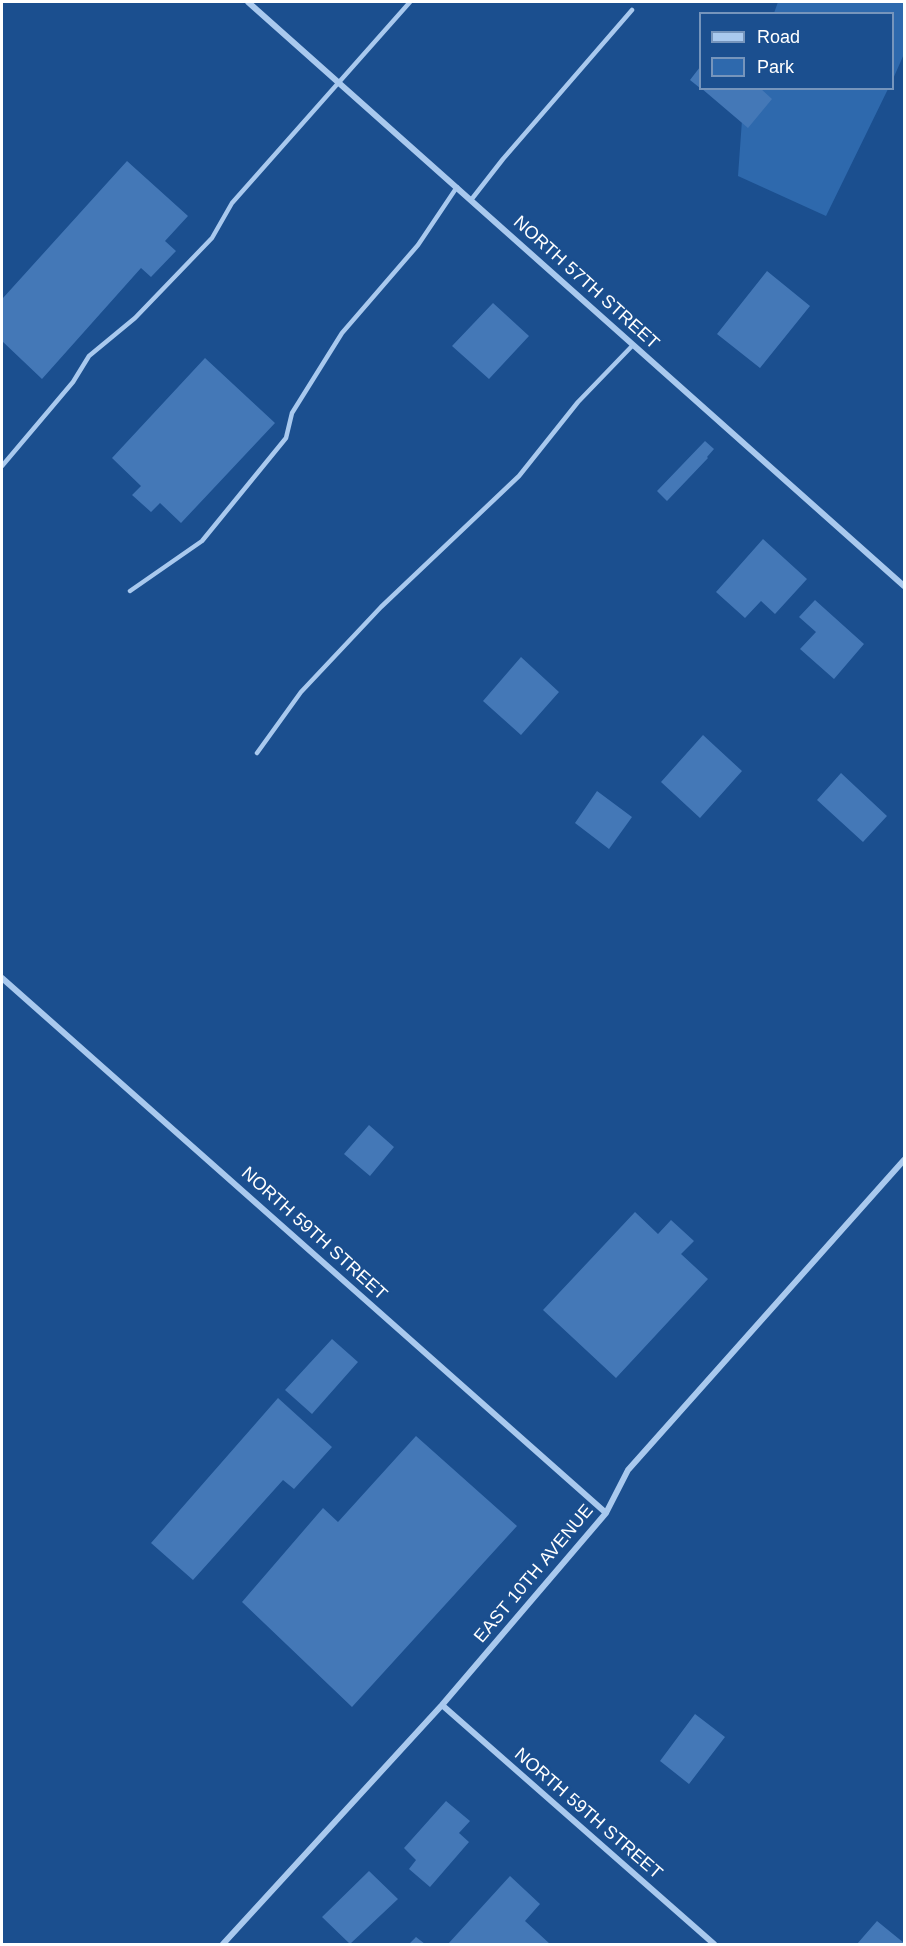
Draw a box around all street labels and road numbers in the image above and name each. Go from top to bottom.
street label: NORTH 57TH STREET [509,212,663,354]
street label: NORTH 59TH STREET [237,1163,391,1305]
street label: EAST 10TH AVENUE [470,1501,598,1647]
street label: NORTH 59TH STREET [510,1744,666,1884]

